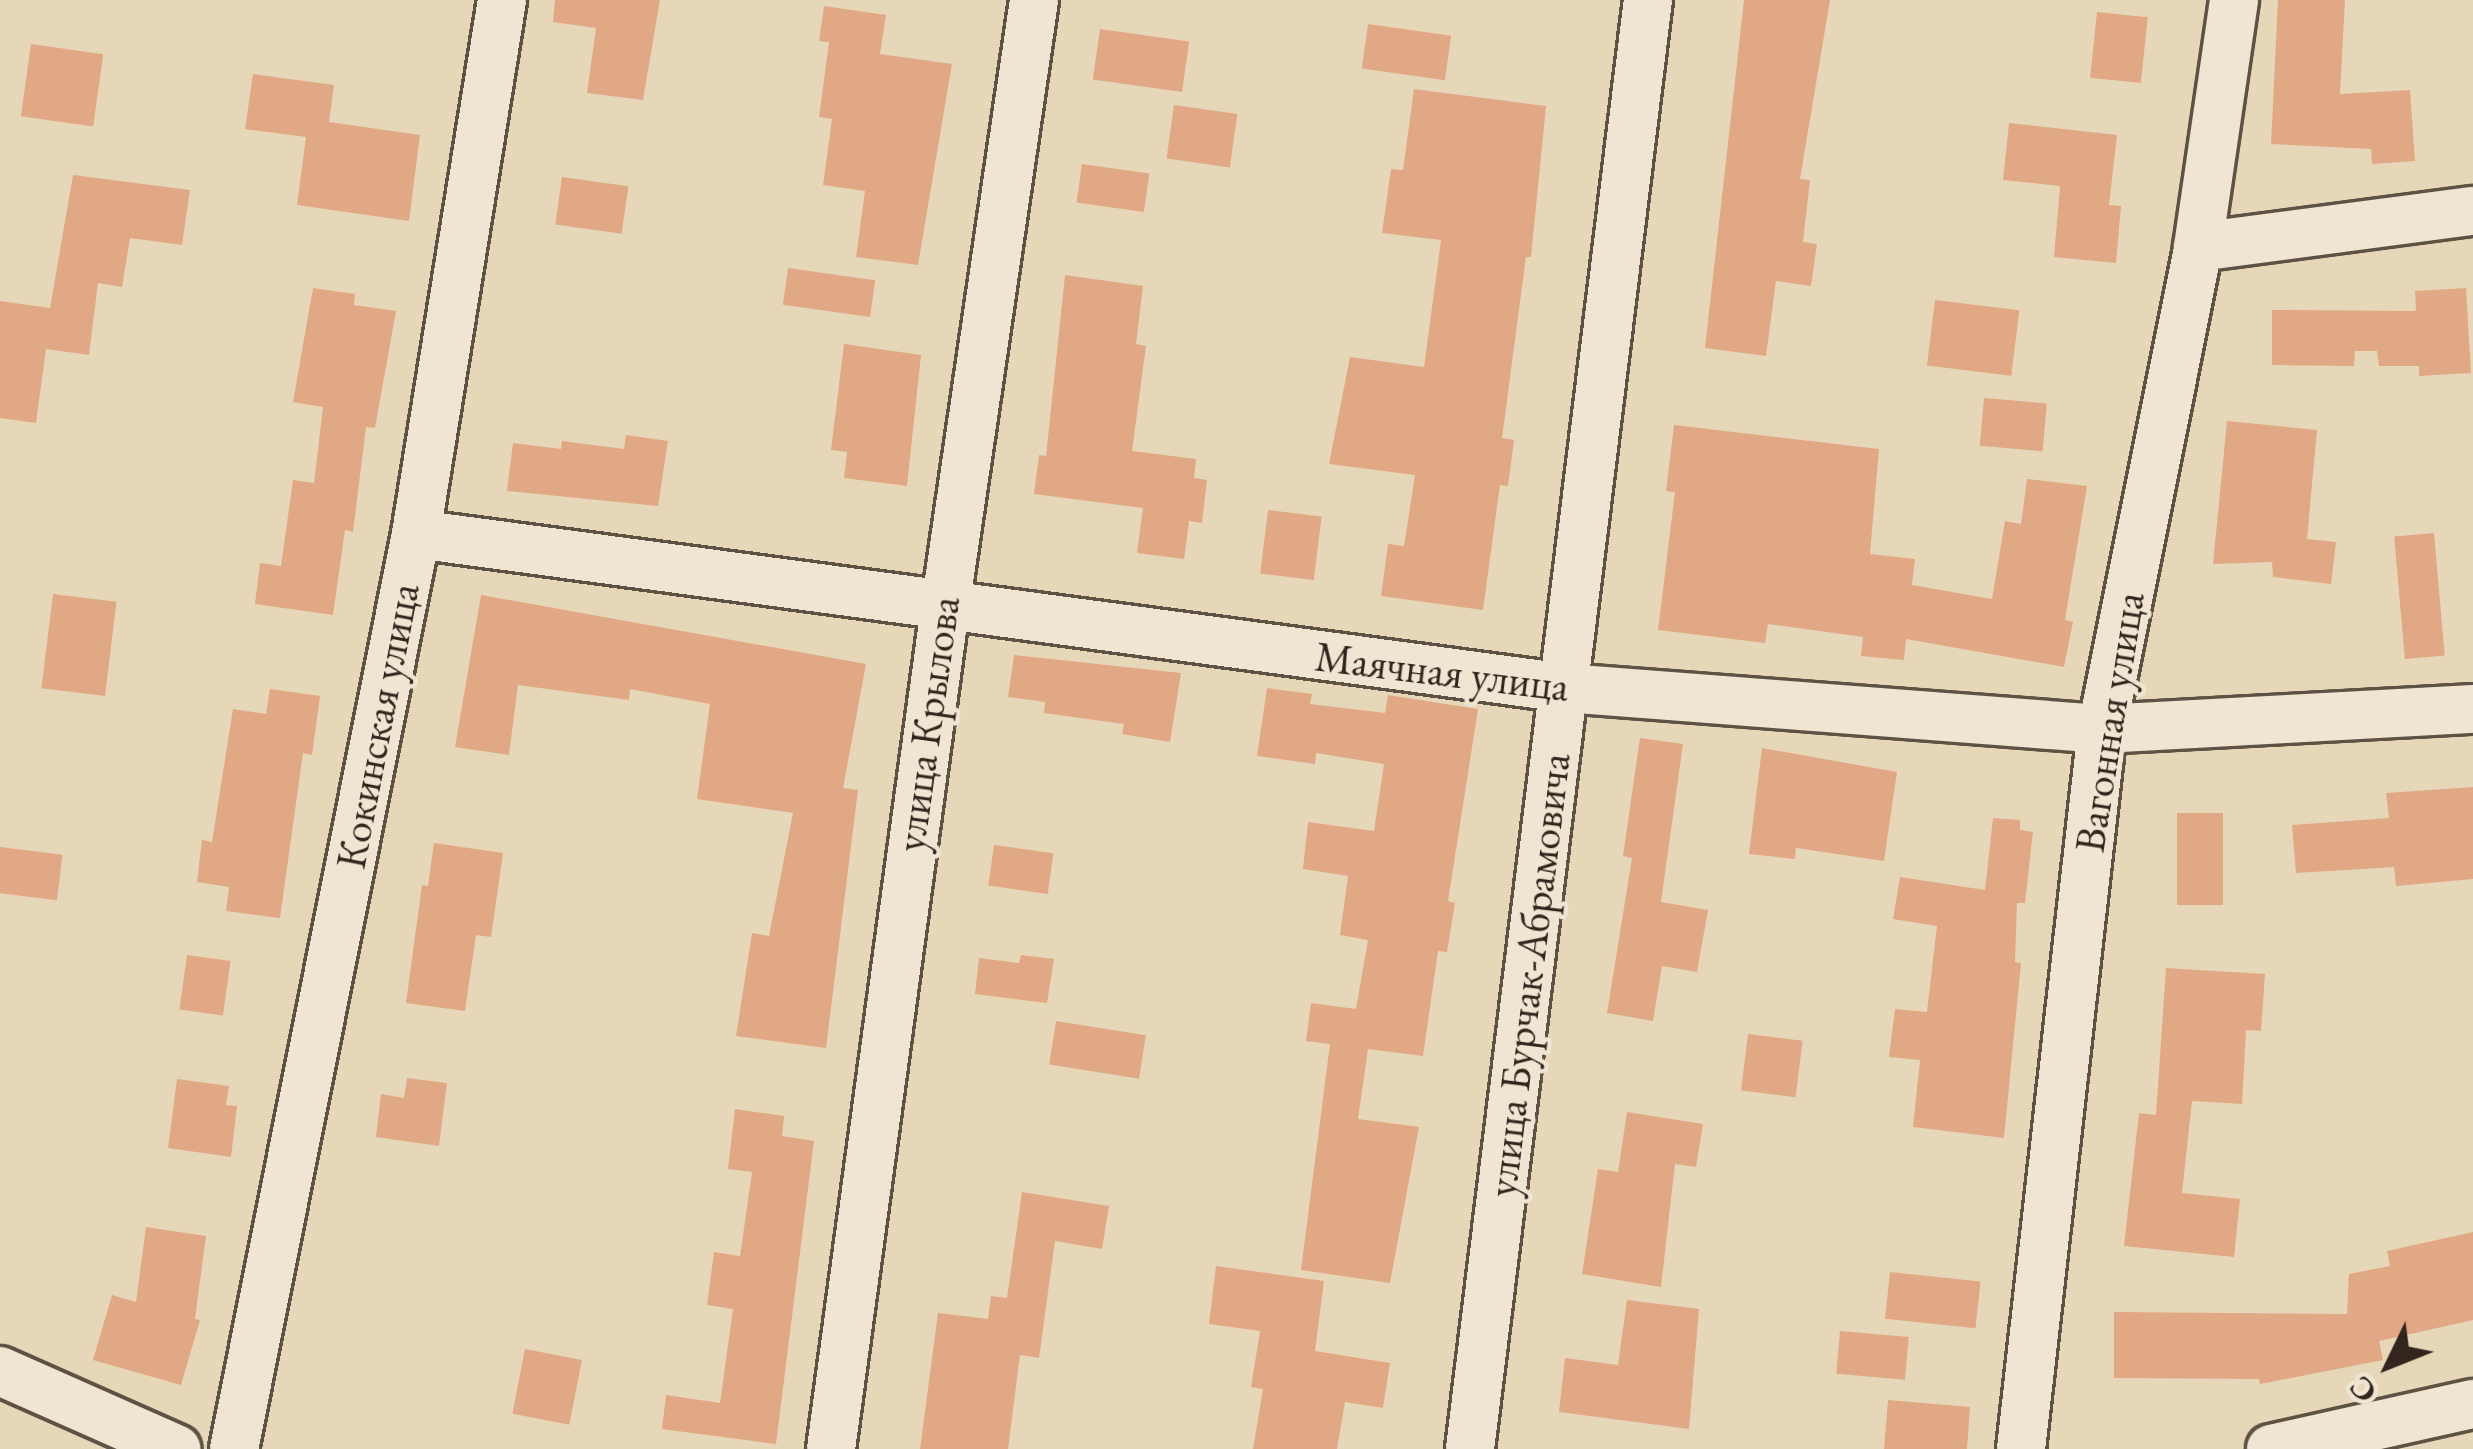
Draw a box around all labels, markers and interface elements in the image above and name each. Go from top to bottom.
street label: Кокинская улица [326,579,430,873]
street label: Вагонная улица [2065,588,2155,856]
street label: улица Крылова [885,593,971,855]
street label: Маячная улица [1312,631,1572,713]
street label: улица Бурчак-Абрамовича [1477,750,1581,1200]
north arrow [2329,1305,2449,1425]
text: С [2339,1367,2386,1413]

